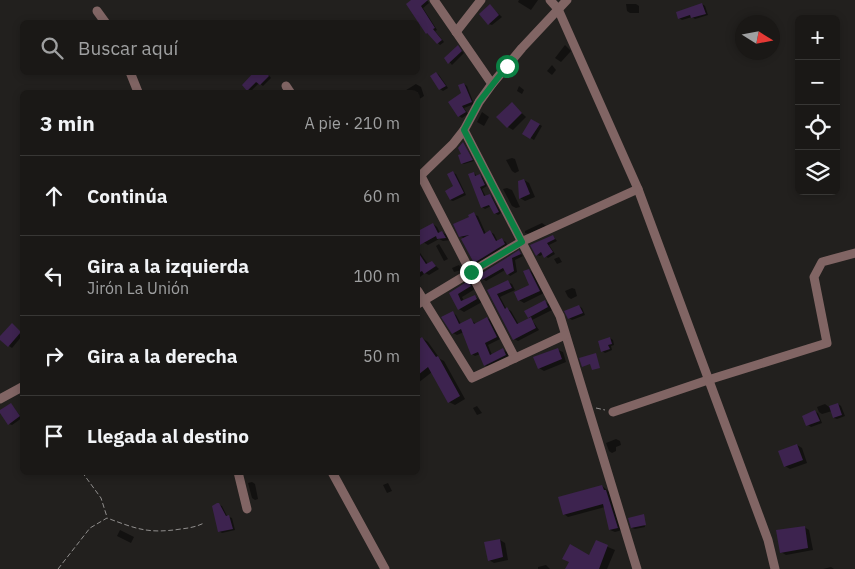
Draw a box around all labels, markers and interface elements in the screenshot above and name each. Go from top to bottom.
north arrow [735,15,780,60]
map controls [795,15,840,195]
button: + [795,15,840,60]
search box [20,20,420,75]
icon: search [38,34,66,62]
text: Buscar aquí [78,36,178,60]
route start [496,55,519,78]
button: − [795,60,840,105]
button: locate [795,105,840,150]
text: 3 min [40,109,95,137]
text: A pie · 210 m [305,113,400,133]
button: layers [795,150,840,195]
icon: ahead [40,182,68,210]
text: Continúa [87,184,168,208]
text: 60 m [363,186,400,206]
text: Gira a la izquierda [87,254,249,278]
route end [460,261,483,284]
icon: left [40,262,68,290]
text: 100 m [353,266,400,286]
text: Jirón La Unión [87,278,189,298]
icon: right [40,342,68,370]
text: Gira a la derecha [87,344,238,368]
text: 50 m [363,346,400,366]
icon: arrive [40,422,68,450]
text: Llegada al destino [87,424,249,448]

